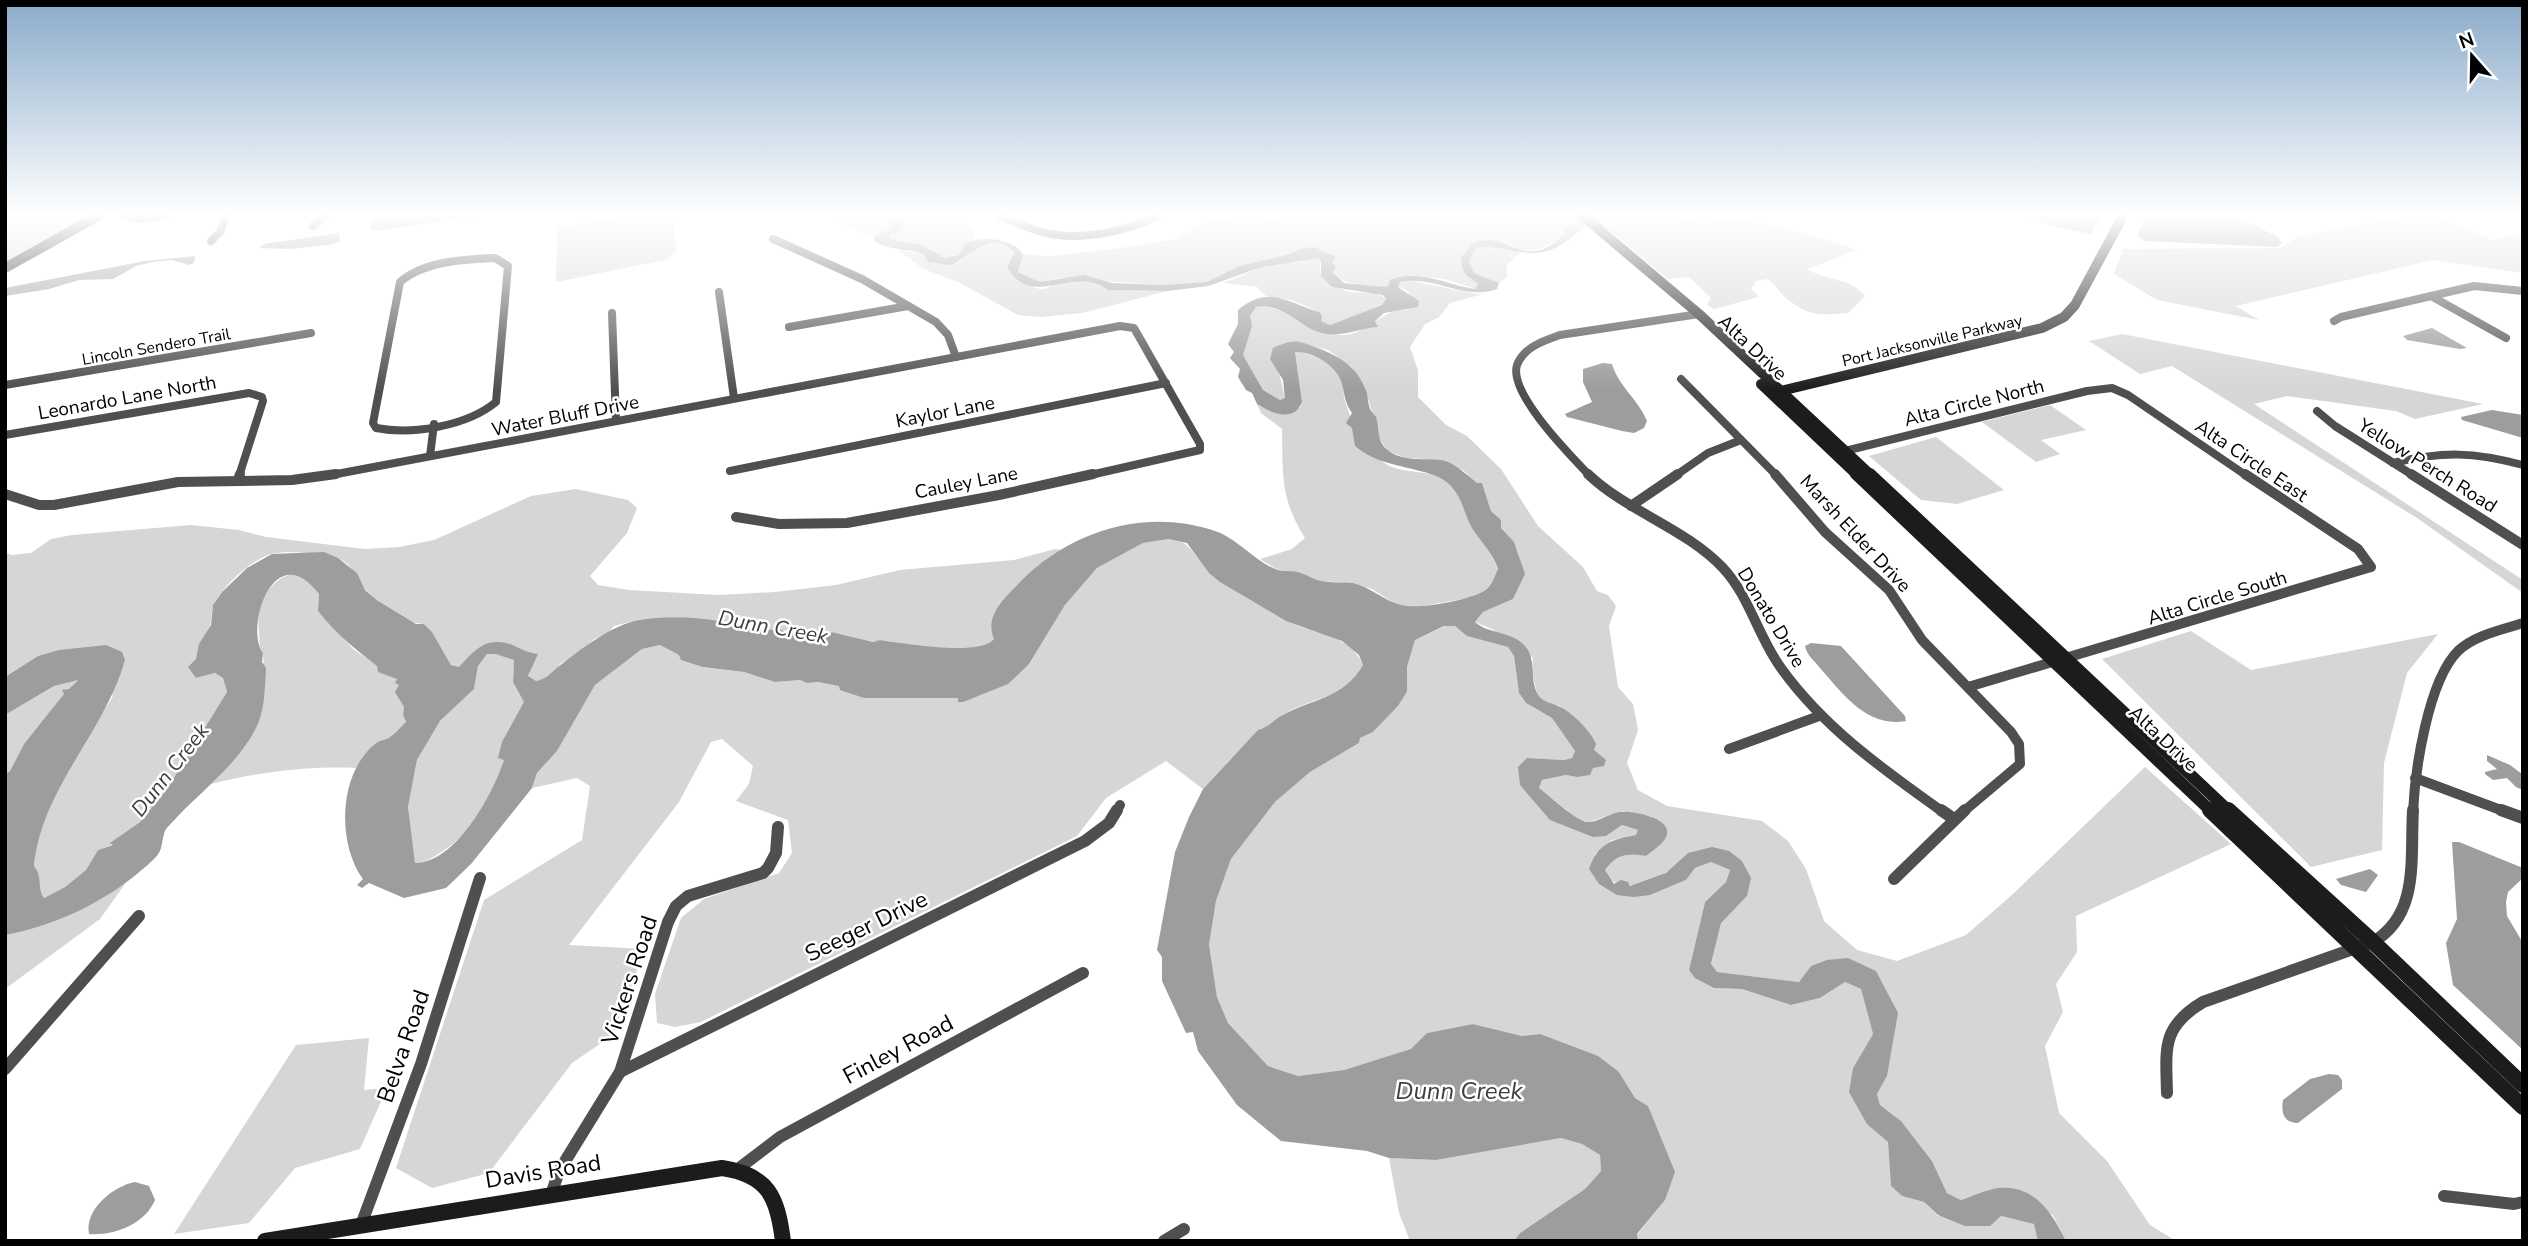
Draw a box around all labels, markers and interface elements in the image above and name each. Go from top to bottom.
north arrow [2437,21,2507,91]
text: N [2455,26,2478,56]
street label: Alta Drive [1712,309,1793,387]
street label: Port Jacksonville Parkway [1840,309,2025,372]
street label: Lincoln Sendero Trail [80,323,232,371]
street label: Leonardo Lane North [36,370,218,426]
street label: Alta Circle North [1901,373,2047,433]
street label: Water Bluff Drive [489,389,641,443]
street label: Kaylor Lane [893,390,997,434]
street label: Yellow Perch Road [2352,412,2502,519]
street label: Alta Circle East [2190,413,2313,508]
street label: Cauley Lane [912,460,1020,506]
street label: Marsh Elder Drive [1794,469,1917,598]
street label: Donato Drive [1731,563,1811,672]
street label: Alta Circle South [2144,564,2290,632]
water label: Dunn Creek [716,604,831,651]
street label: Alta Drive [2123,700,2204,778]
water label: Dunn Creek [125,717,215,822]
street label: Seeger Drive [800,883,933,970]
street label: Vickers Road [594,912,665,1050]
street label: Belva Road [370,986,437,1107]
street label: Finley Road [838,1007,959,1092]
water label: Dunn Creek [1396,1075,1523,1107]
street label: Davis Road [483,1147,603,1196]

